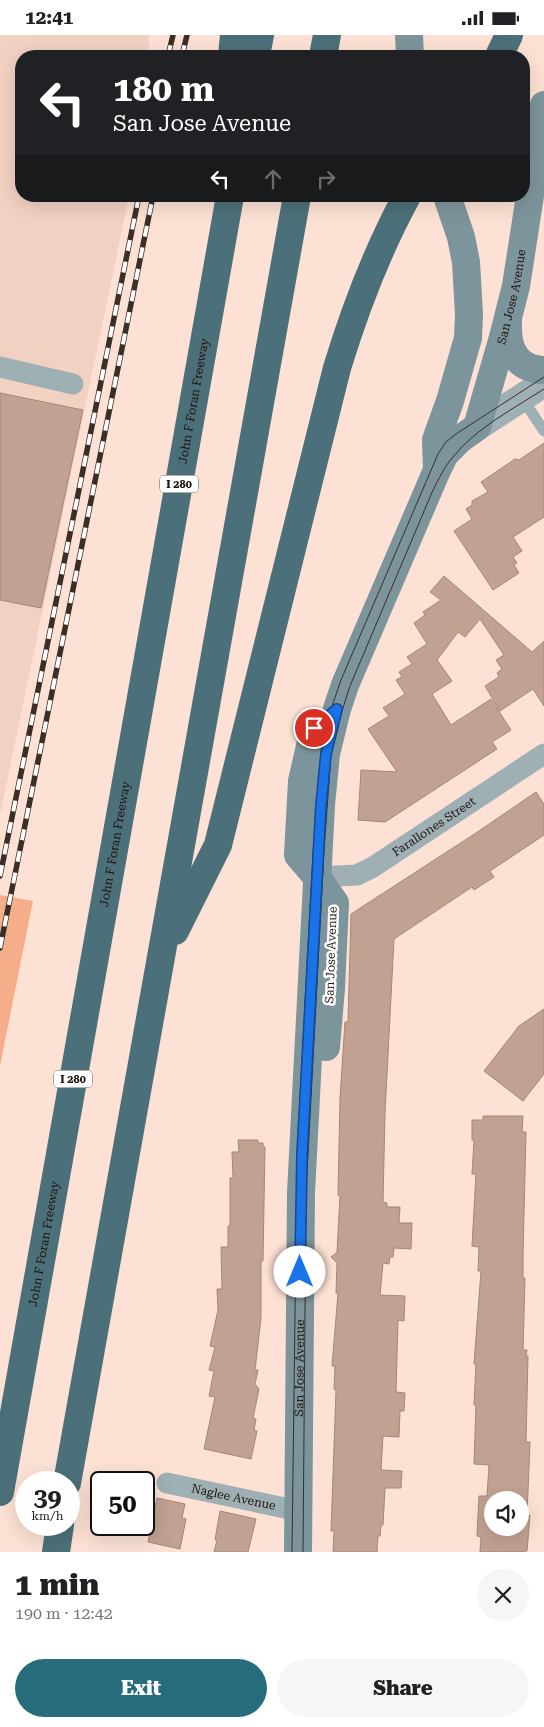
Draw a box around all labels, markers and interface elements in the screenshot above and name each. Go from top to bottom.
text: 12:41 [25,6,74,29]
text: 180 m [113,69,214,110]
icon: left [30,70,95,135]
text: San Jose Avenue [113,111,291,136]
icon: left [206,165,234,193]
icon: ahead [259,165,287,193]
icon: right [312,165,340,193]
street label: San Jose Avenue [494,248,529,346]
street label: John F Foran Freeway [176,336,212,465]
road number: I 280 [160,475,198,493]
pin [293,707,335,749]
icon: arrive [300,714,328,742]
street label: John F Foran Freeway [97,779,133,908]
street label: Farallones Street [390,794,479,859]
street label: San Jose Avenue [322,906,340,1004]
road number: I 280 [54,1071,92,1087]
street label: John F Foran Freeway [26,1179,62,1308]
position arrow [273,1245,325,1297]
street label: San Jose Avenue [292,1319,307,1417]
speed limit sign: 50 [90,1471,155,1536]
street label: Naglee Avenue [190,1481,277,1513]
text: 39 [33,1483,62,1512]
map controls [484,1491,529,1536]
button: sound [484,1491,529,1536]
text: km/h [31,1509,64,1523]
text: 1 min [15,1567,99,1602]
button: close [477,1569,529,1621]
text: 190 m · 12:42 [15,1604,113,1623]
button: Exit [15,1659,267,1717]
button: Share [277,1659,529,1717]

